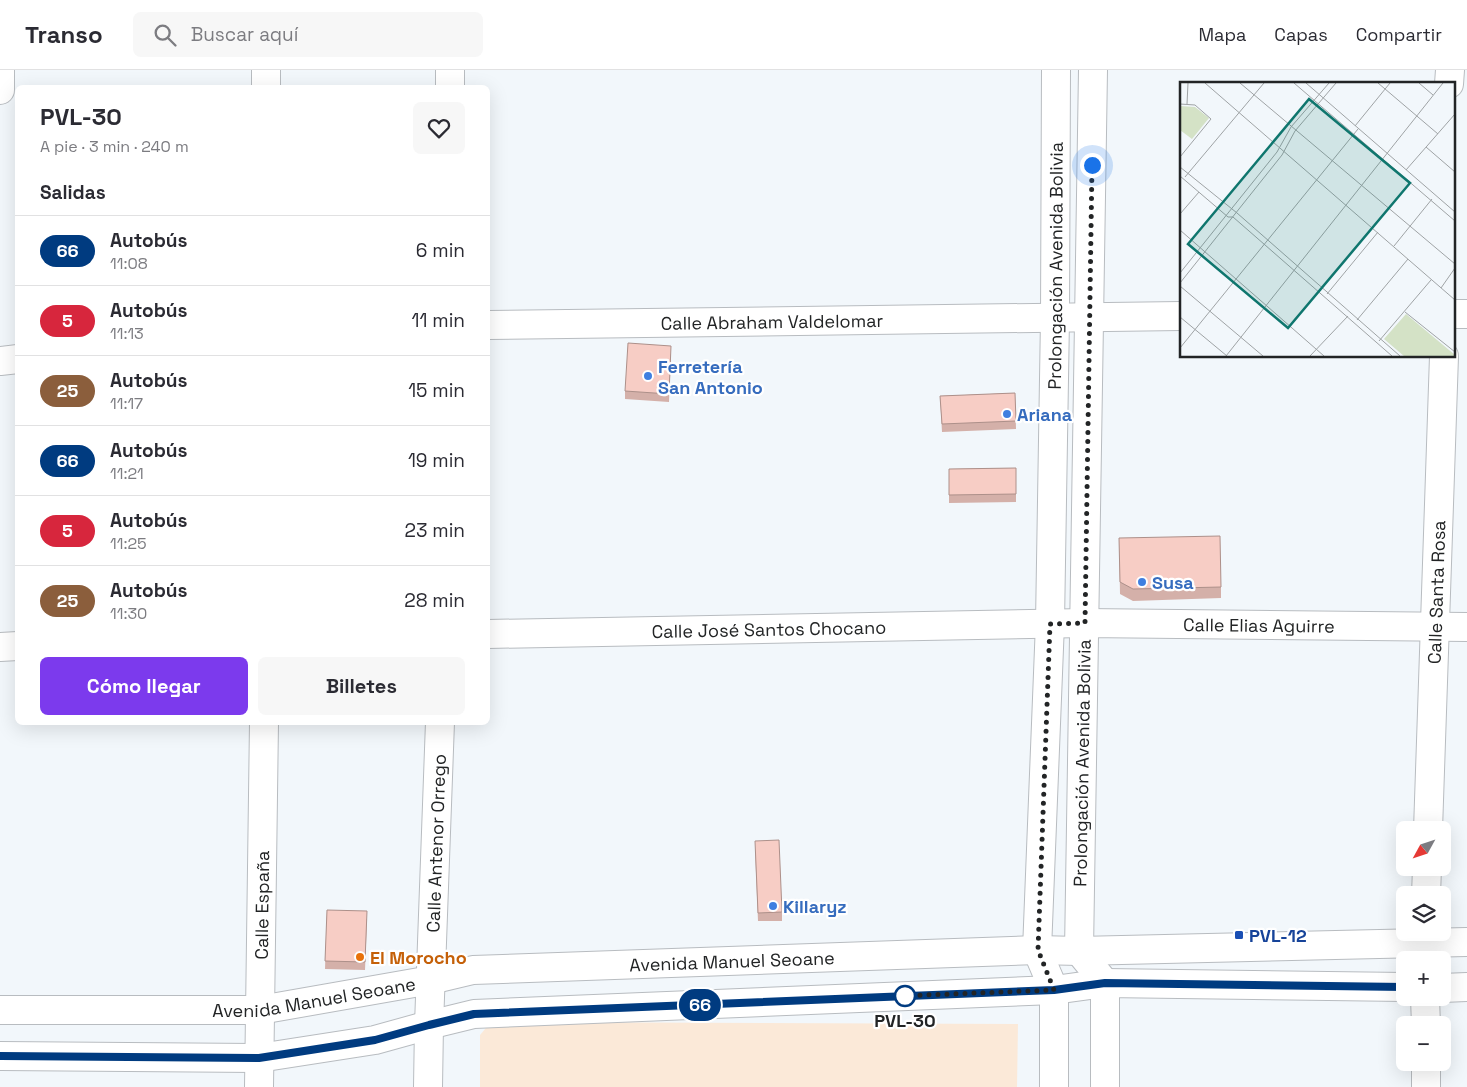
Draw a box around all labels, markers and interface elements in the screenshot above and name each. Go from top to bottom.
search box [133,12,483,57]
text: Transo [25,19,103,50]
icon: search [151,21,179,49]
text: Buscar aquí [191,22,298,47]
text: Mapa [1198,23,1246,46]
text: Capas [1274,23,1328,46]
text: Compartir [1356,23,1442,46]
inset map [1180,82,1454,358]
text: PVL-30 [40,101,122,132]
button: heart [413,102,465,154]
text: A pie · 3 min · 240 m [40,136,189,157]
street label: Prolongación Avenida Bolivia [1042,142,1067,390]
your location [1080,153,1105,178]
text: Salidas [40,180,106,205]
text: Autobús [110,228,187,253]
text: 6 min [416,238,465,263]
text: 66 [56,239,79,262]
text: 11:08 [110,253,148,274]
text: Autobús [110,298,187,323]
text: 11 min [412,308,465,333]
street label: Calle Abraham Valdelomar [661,308,884,334]
text: 5 [62,309,73,332]
text: 11:13 [110,323,144,344]
place label: Ferretería San Antonio [658,355,763,399]
text: Autobús [110,368,187,393]
marker: Ferretería San Antonio [642,370,654,382]
text: 15 min [408,378,465,403]
text: 25 [57,379,78,402]
text: 11:17 [110,393,143,414]
place label: Ariana [1017,403,1073,426]
marker: Ariana [1001,408,1013,420]
text: Autobús [110,438,187,463]
text: 19 min [408,448,465,473]
text: 66 [56,449,79,472]
text: 11:21 [110,463,144,484]
text: Autobús [110,508,187,533]
text: 23 min [405,518,465,543]
text: 5 [62,519,73,542]
street label: Calle Santa Rosa [1422,520,1450,664]
text: 11:25 [110,533,147,554]
place label: Susa [1152,571,1194,594]
marker: Susa [1136,576,1148,588]
text: Autobús [110,578,187,603]
text: 28 min [404,588,465,613]
text: 25 [57,589,78,612]
text: 11:30 [110,603,147,624]
street label: Calle Elias Aguirre [1183,613,1335,637]
street label: Calle José Santos Chocano [651,615,886,642]
street label: Prolongación Avenida Bolivia [1068,639,1096,887]
button: Cómo llegar [40,657,248,715]
button: Billetes [258,657,465,715]
street label: Calle Antenor Orrego [421,753,450,933]
north arrow [1396,821,1451,876]
map controls [1396,821,1451,1071]
street label: Calle España [249,850,274,960]
button: layers [1396,886,1451,941]
place label: Killaryz [783,895,847,918]
marker: Killaryz [767,900,779,912]
place label: PVL-12 [1249,924,1307,947]
marker: PVL-12 [1233,929,1245,941]
place label: El Morocho [370,946,467,969]
street label: Avenida Manuel Seoane [629,946,835,976]
marker: El Morocho [354,951,366,963]
button: + [1396,951,1451,1006]
street label: Avenida Manuel Seoane [212,971,417,1022]
marker: PVL-30 [894,985,916,1007]
line badge: 66 [678,989,722,1021]
text: 66 [689,993,711,1016]
place label: PVL-30 [874,1009,936,1032]
button: − [1396,1016,1451,1071]

